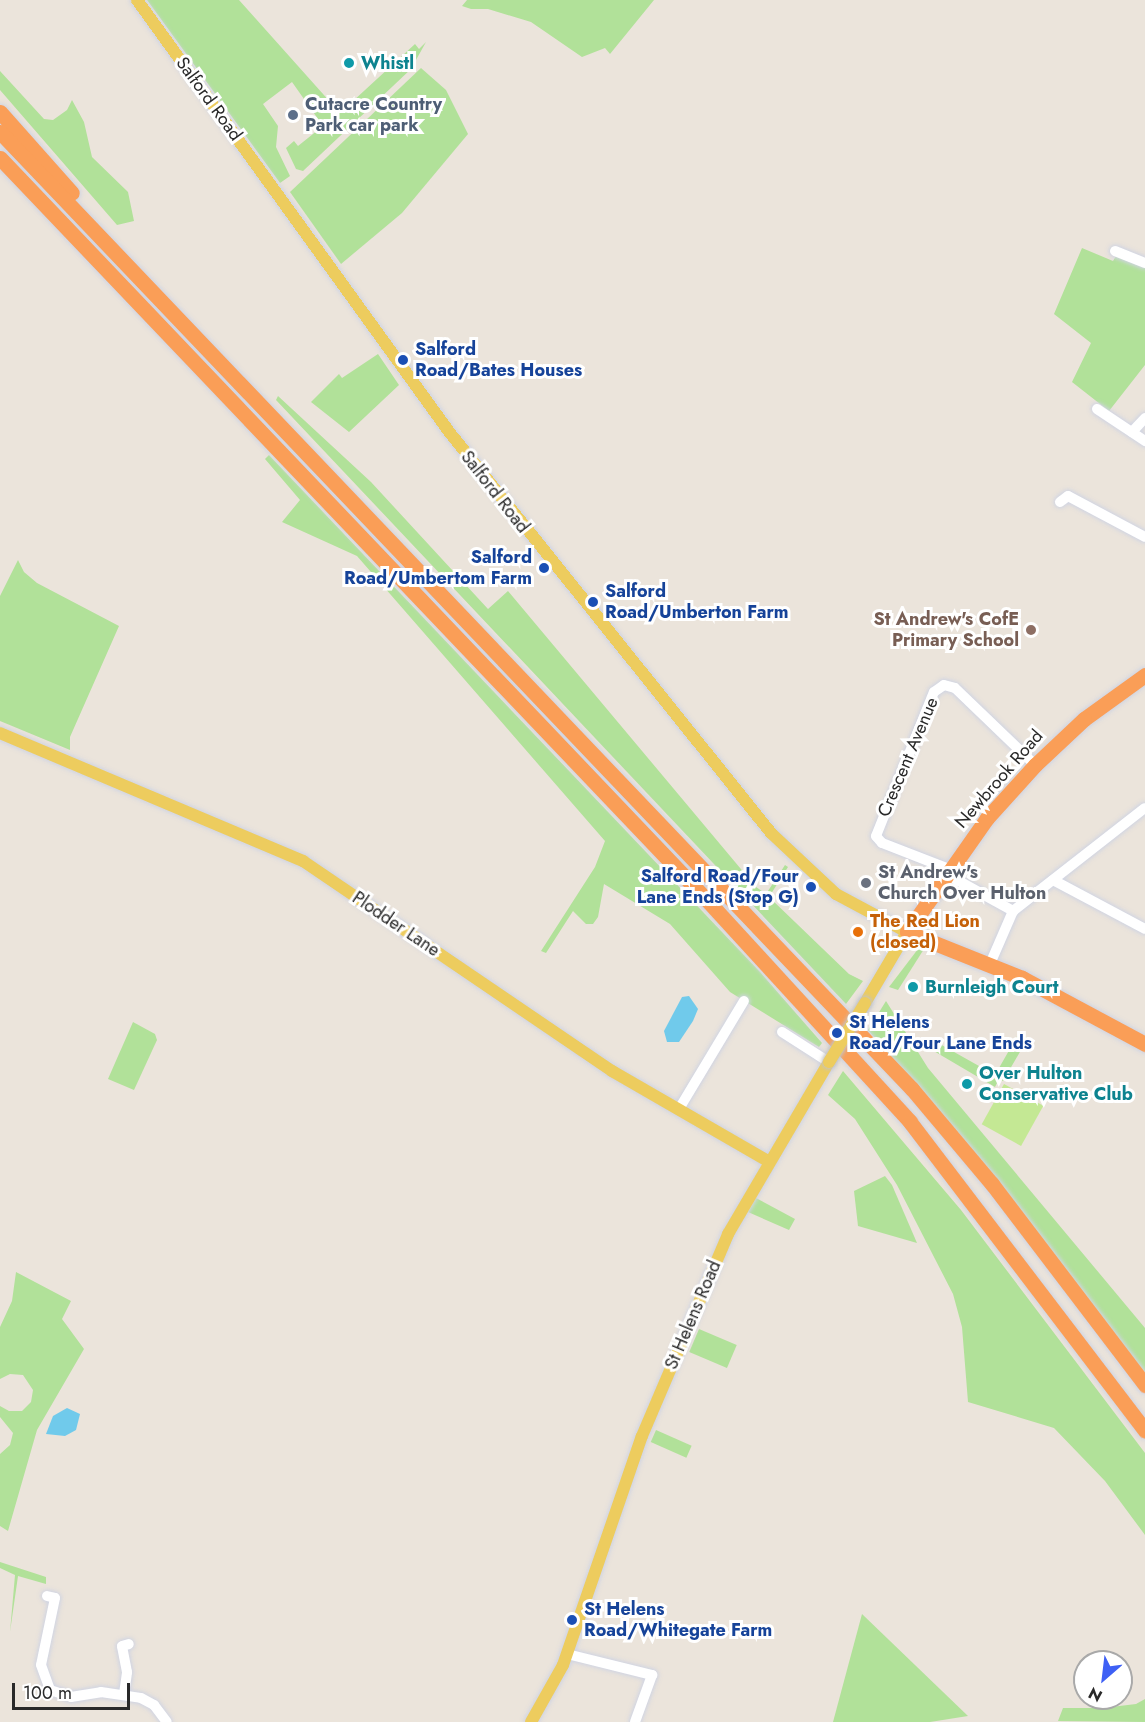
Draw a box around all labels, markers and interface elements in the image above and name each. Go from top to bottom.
place label: Whistl [361,52,414,74]
street label: Salford Road [171,53,247,145]
marker: Whistl [342,56,356,70]
place label: Cutacre Country Park car park [305,94,442,136]
marker: Cutacre Country Park car park [286,108,300,122]
place label: Salford Road/Bates Houses [415,339,582,382]
marker: Salford Road/Bates Houses [396,353,410,367]
street label: Salford Road [456,447,534,537]
place label: Salford Road/Umbertom Farm [344,547,532,590]
marker: Salford Road/Umbertom Farm [537,561,551,575]
place label: Salford Road/Umberton Farm [605,581,789,624]
marker: Salford Road/Umberton Farm [586,595,600,609]
place label: St Andrew's CofE Primary School [873,609,1019,652]
marker: St Andrew's CofE Primary School [1024,623,1038,637]
street label: Crescent Avenue [873,694,943,820]
street label: Newbrook Road [950,725,1048,833]
place label: St Andrew's Church Over Hulton [878,862,1046,904]
place label: Salford Road/Four Lane Ends (Stop G) [637,866,799,908]
marker: St Andrew's Church Over Hulton [859,876,873,890]
marker: Salford Road/Four Lane Ends (Stop G) [804,880,818,894]
street label: Plodder Lane [348,887,444,961]
place label: The Red Lion (closed) [870,911,980,954]
marker: The Red Lion (closed) [851,925,865,939]
place label: Burnleigh Court [925,976,1059,998]
marker: Burnleigh Court [906,980,920,994]
place label: St Helens Road/Four Lane Ends [849,1012,1032,1054]
marker: St Helens Road/Four Lane Ends [830,1026,844,1040]
place label: Over Hulton Conservative Club [979,1063,1133,1106]
marker: Over Hulton Conservative Club [960,1077,974,1091]
street label: St Helens Road [660,1257,726,1373]
place label: St Helens Road/Whitegate Farm [584,1599,772,1642]
marker: St Helens Road/Whitegate Farm [565,1613,579,1627]
north arrow [1073,1650,1133,1710]
scale bar [15,1671,134,1709]
text: 100 m [23,1680,72,1706]
text: N [1084,1681,1106,1708]

